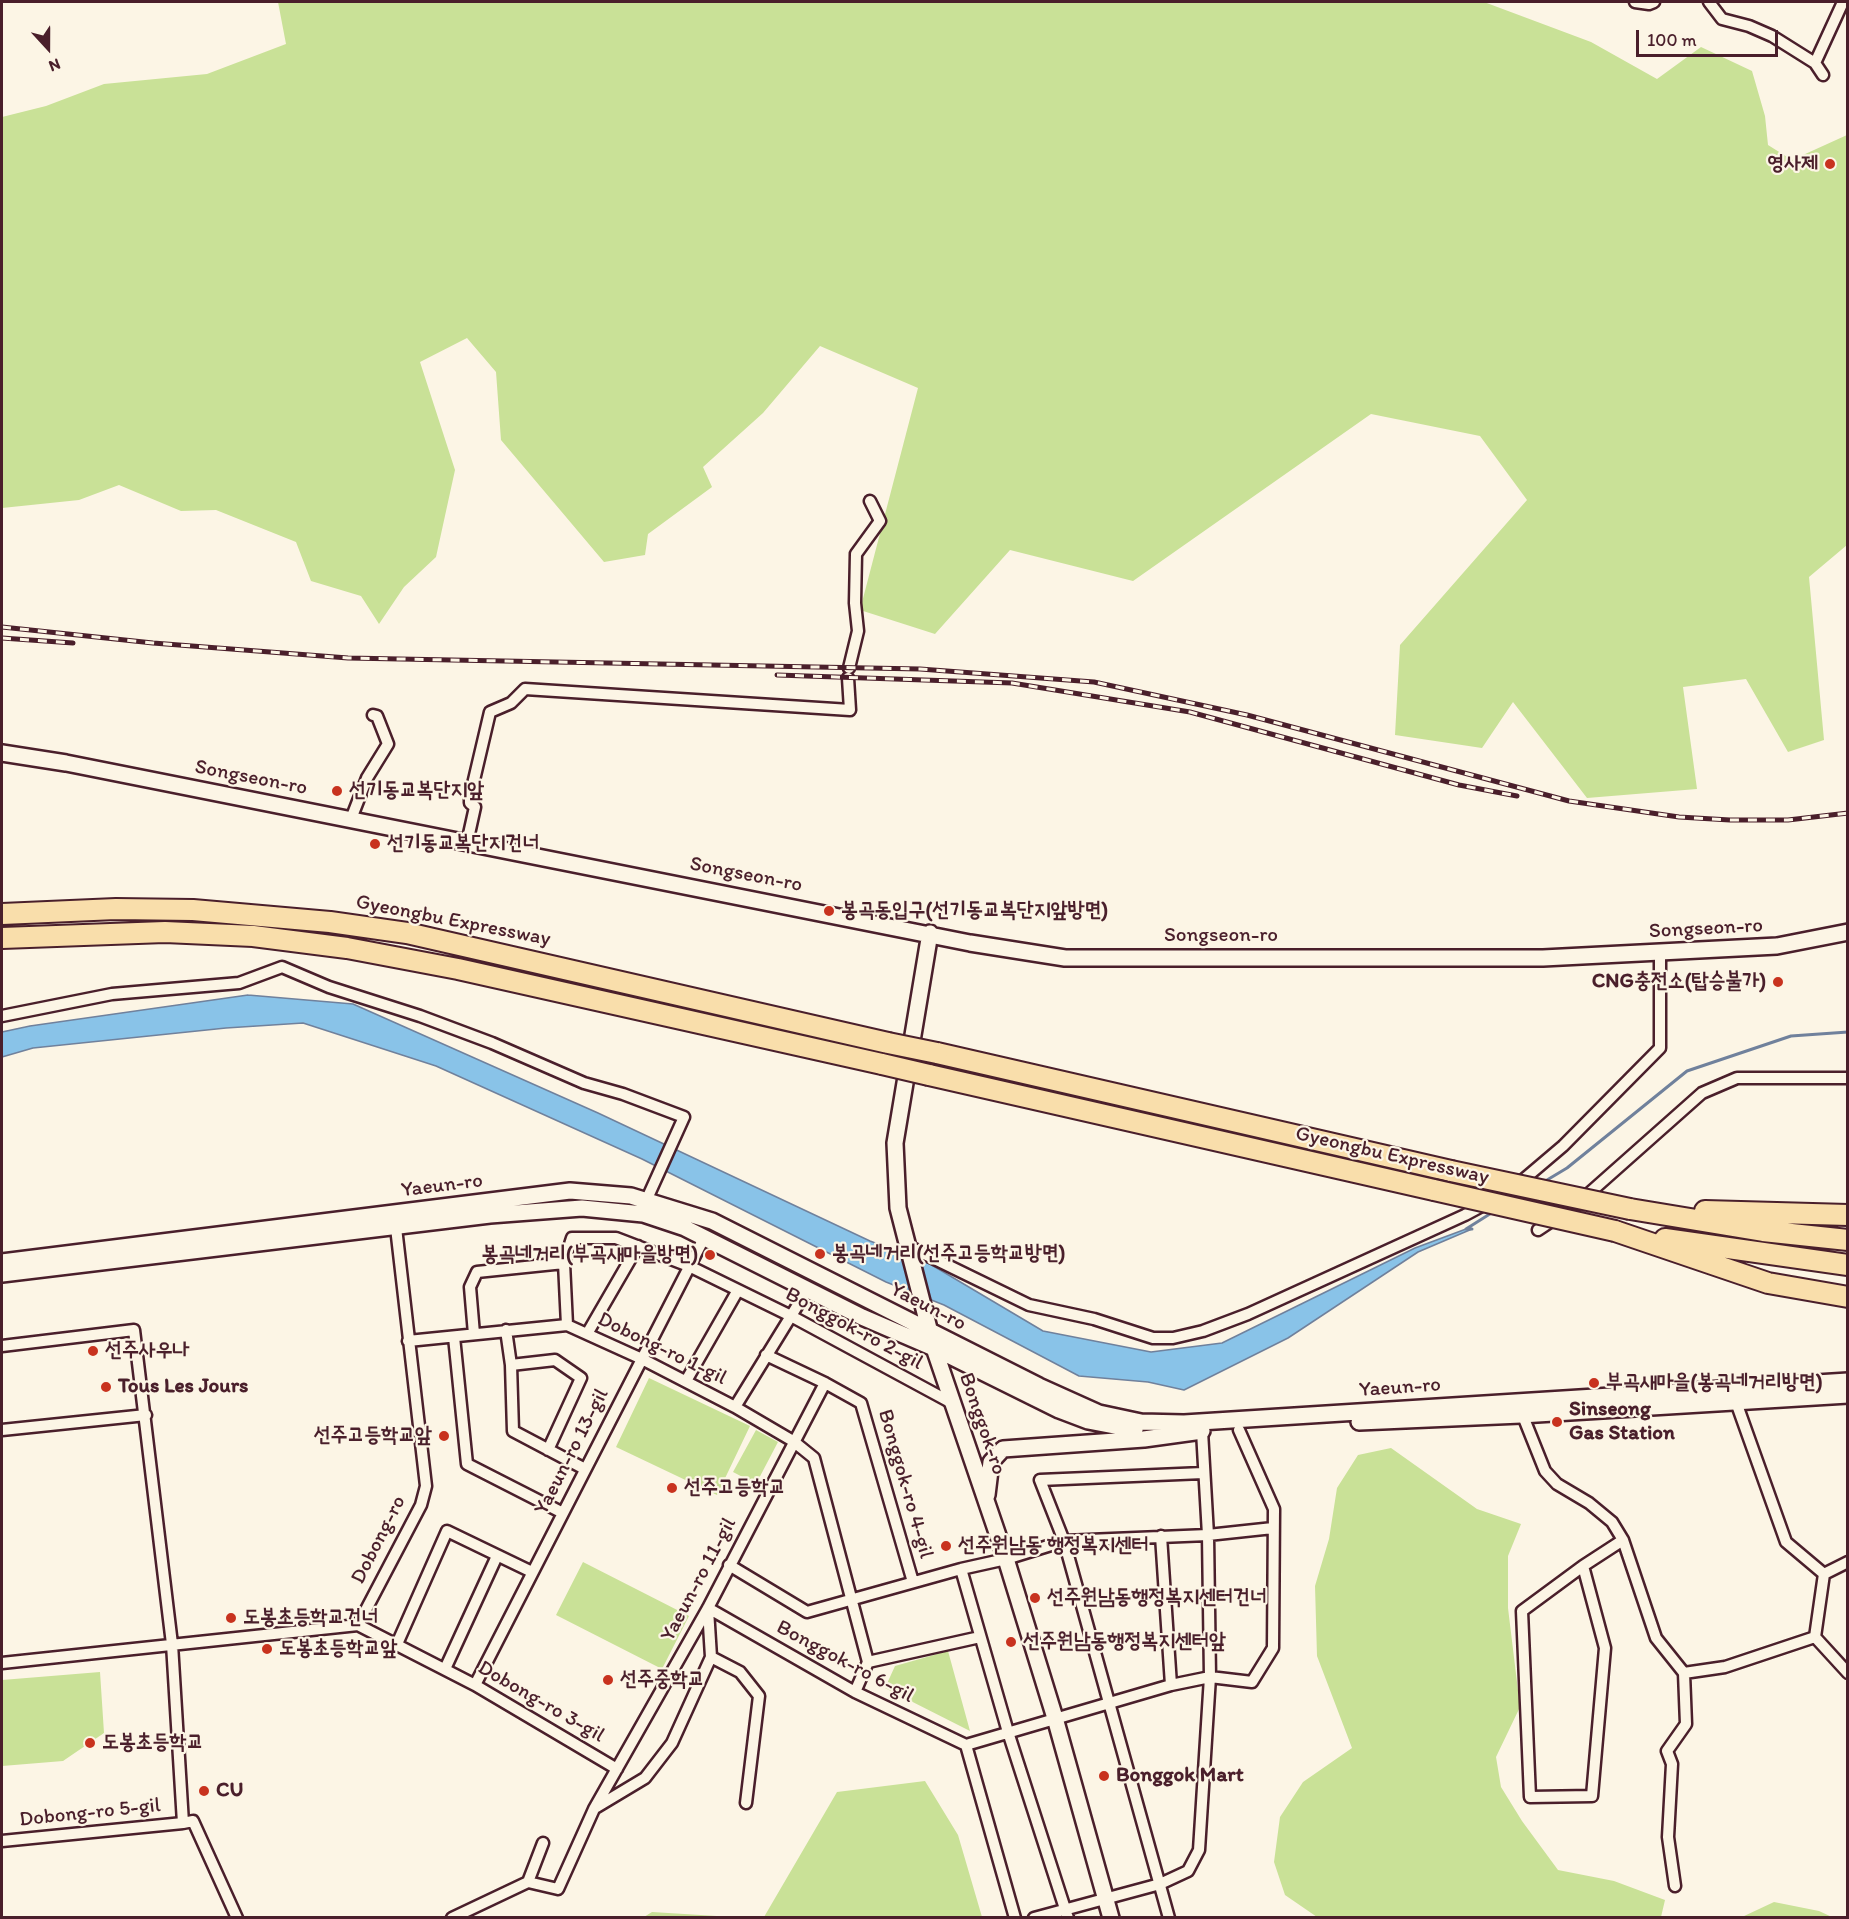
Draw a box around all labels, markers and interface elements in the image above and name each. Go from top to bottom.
north arrow [18,18,78,78]
scale bar [1639,18,1782,56]
text: 100 m [1647,29,1697,51]
text: N [46,54,63,76]
place label: 영사제 [1767,151,1818,177]
marker: 영사제 [1823,157,1837,171]
street label: Songseon-ro [193,755,309,801]
place label: 선기동교복단지앞 [349,778,484,804]
marker: 선기동교복단지앞 [330,784,344,798]
place label: 선기동교복단지건너 [387,831,539,857]
marker: 선기동교복단지건너 [368,837,382,851]
street label: Songseon-ro [688,852,804,898]
street label: Gyeongbu Expressway [353,890,553,952]
place label: 봉곡동입구(선기동교복단지앞방면) [841,898,1108,924]
marker: 봉곡동입구(선기동교복단지앞방면) [822,904,836,918]
street label: Songseon-ro [1648,913,1764,945]
street label: Songseon-ro [1164,923,1278,949]
place label: CNG충전소(탑승불가) [1592,969,1766,995]
marker: CNG충전소(탑승불가) [1771,975,1785,989]
street label: Gyeongbu Expressway [1293,1121,1491,1191]
street label: Yaeun-ro [400,1168,484,1204]
place label: 봉곡네거리(선주고등학교방면) [832,1241,1065,1267]
place label: 봉곡네거리(부곡새마을방면) [482,1242,698,1268]
marker: 봉곡네거리(선주고등학교방면) [813,1247,827,1261]
marker: 봉곡네거리(부곡새마을방면) [703,1248,717,1262]
street label: Yaeun-ro [886,1277,970,1337]
street label: Bonggok-ro 2-gil [781,1282,927,1376]
street label: Dobong-ro 1-gil [593,1307,731,1391]
place label: 선주사우나 [105,1338,189,1364]
marker: 선주사우나 [86,1344,100,1358]
street label: Bonggok-ro [953,1370,1011,1478]
place label: 부곡새마을(봉곡네거리방면) [1606,1370,1822,1396]
street label: Yaeun-ro [1358,1373,1442,1403]
place label: Tous Les Jours [118,1374,248,1400]
marker: 부곡새마을(봉곡네거리방면) [1587,1376,1601,1390]
marker: Tous Les Jours [99,1380,113,1394]
street label: Yaeun-ro 13-gil [529,1385,615,1519]
place label: Sinseong Gas Station [1569,1397,1675,1447]
street label: Bonggok-ro 4-gil [872,1407,938,1561]
marker: Sinseong Gas Station [1550,1415,1564,1429]
place label: 선주고등학교앞 [314,1423,432,1449]
marker: 선주고등학교앞 [437,1429,451,1443]
place label: 선주고등학교 [684,1475,785,1501]
marker: 선주고등학교 [665,1481,679,1495]
street label: Dobong-ro [346,1492,412,1588]
street label: Yaeun-ro 11-gil [656,1514,742,1646]
place label: 선주원남동 행정복지센터 [958,1533,1149,1559]
marker: 선주원남동 행정복지센터 [939,1539,953,1553]
place label: 선주원남동행정복지센터건너 [1047,1585,1267,1611]
marker: 선주원남동행정복지센터건너 [1028,1591,1042,1605]
place label: 도봉초등학교건너 [243,1605,378,1631]
marker: 도봉초등학교건너 [224,1611,238,1625]
street label: Bonggok-ro 6-gil [772,1615,918,1709]
place label: 선주원남동행정복지센터앞 [1023,1629,1226,1655]
marker: 선주원남동행정복지센터앞 [1004,1635,1018,1649]
place label: 도봉초등학교앞 [279,1636,397,1662]
marker: 도봉초등학교앞 [260,1642,274,1656]
street label: Dobong-ro 3-gil [473,1656,609,1748]
place label: 선주중학교 [620,1667,704,1693]
marker: 선주중학교 [601,1673,615,1687]
place label: 도봉초등학교 [102,1730,203,1756]
marker: 도봉초등학교 [83,1736,97,1750]
place label: Bonggok Mart [1116,1763,1244,1789]
marker: Bonggok Mart [1097,1769,1111,1783]
place label: CU [216,1778,243,1804]
marker: CU [197,1784,211,1798]
street label: Dobong-ro 5-gil [18,1793,162,1833]

